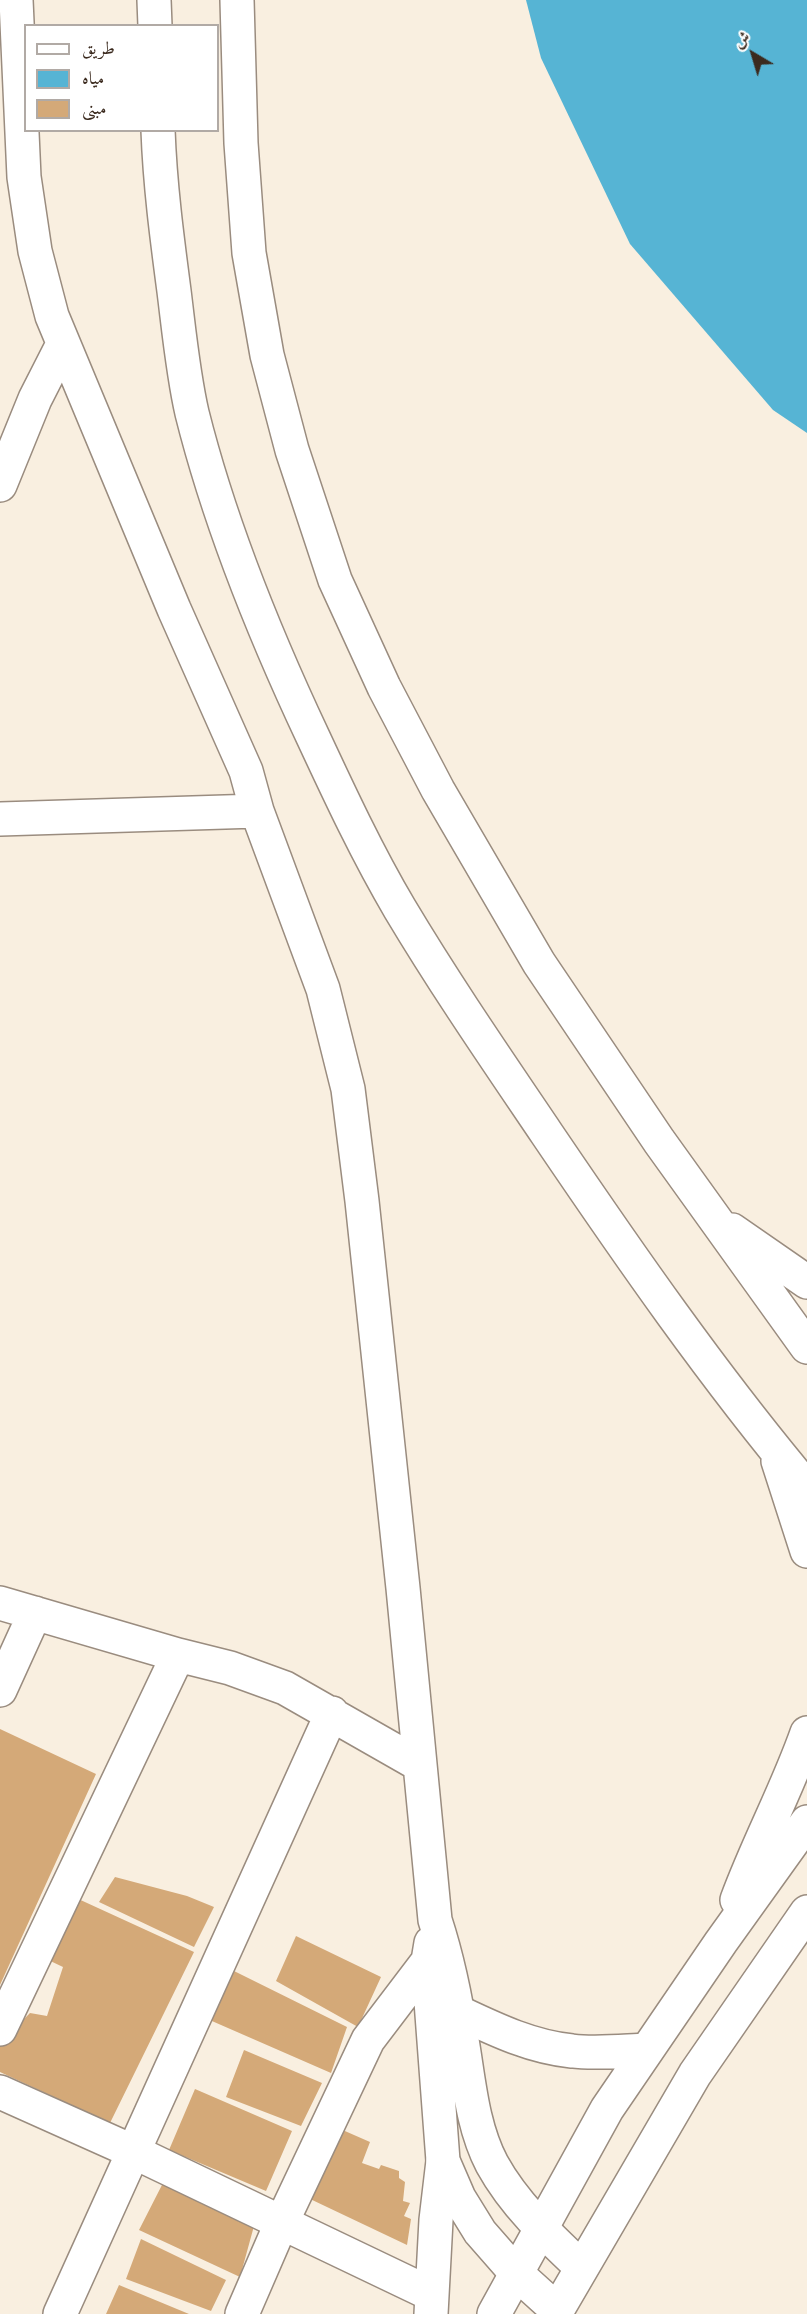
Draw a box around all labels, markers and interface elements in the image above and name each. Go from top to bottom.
legend [24,24,219,132]
north arrow [723,24,783,84]
text: ش [729,26,755,53]
text: طريق [82,36,115,60]
text: مياه [82,66,104,90]
text: مبنى [82,96,107,120]

